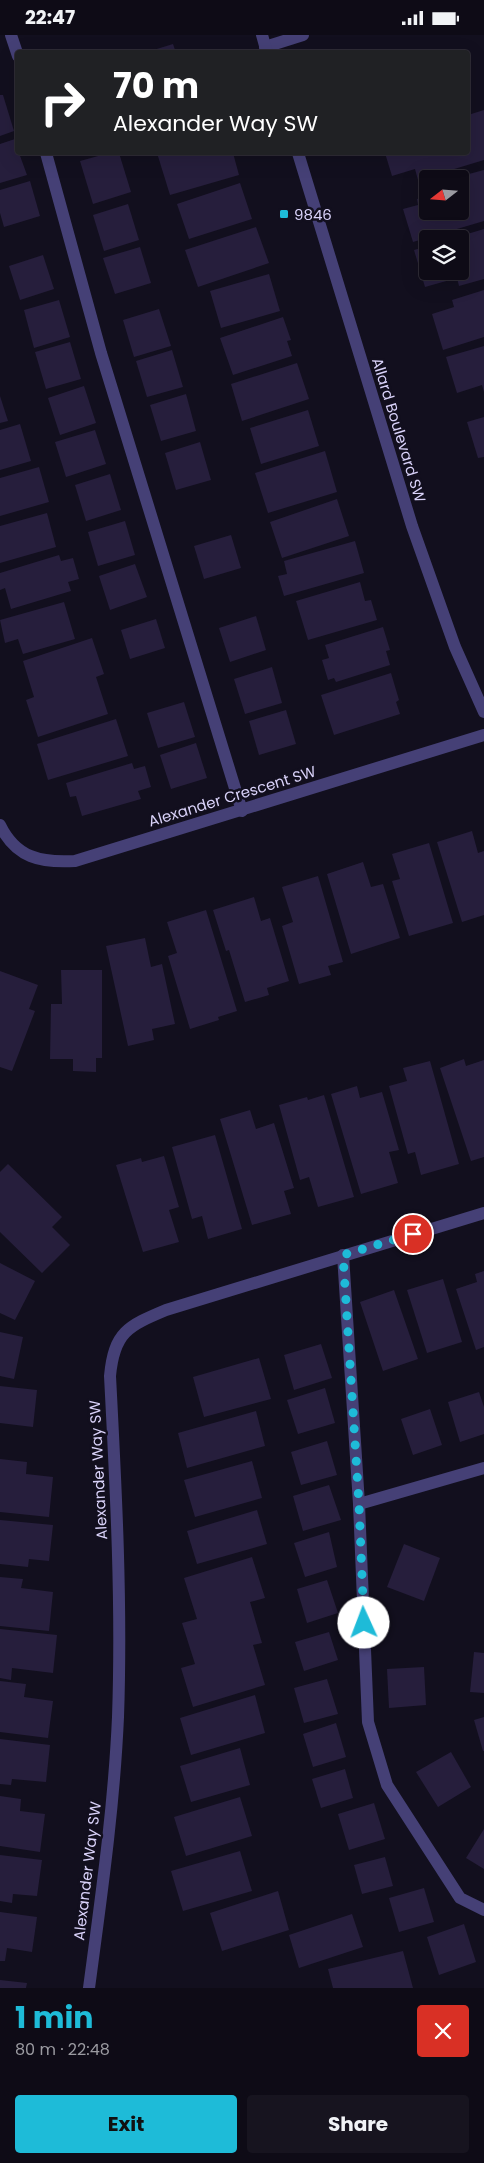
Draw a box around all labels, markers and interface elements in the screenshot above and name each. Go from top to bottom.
text: 22:47 [25,4,75,31]
text: 70 m [113,61,199,110]
icon: right [30,70,95,135]
text: Alexander Way SW [113,108,318,139]
north arrow [419,170,469,220]
map controls [419,170,469,280]
place label: 9846 [294,204,332,225]
marker: 9846 [278,208,290,220]
button: layers [419,230,469,280]
street label: Allard Boulevard SW [367,355,431,505]
street label: Alexander Crescent SW [146,760,319,832]
pin [392,1213,434,1255]
icon: arrive [399,1220,427,1248]
street label: Alexander Way SW [84,1399,112,1540]
position arrow [337,1596,389,1648]
street label: Alexander Way SW [68,1800,106,1942]
text: 1 min [15,1996,93,2039]
button: close [417,2005,469,2057]
text: 80 m · 22:48 [15,2038,110,2061]
button: Exit [15,2095,237,2153]
button: Share [247,2095,469,2153]

